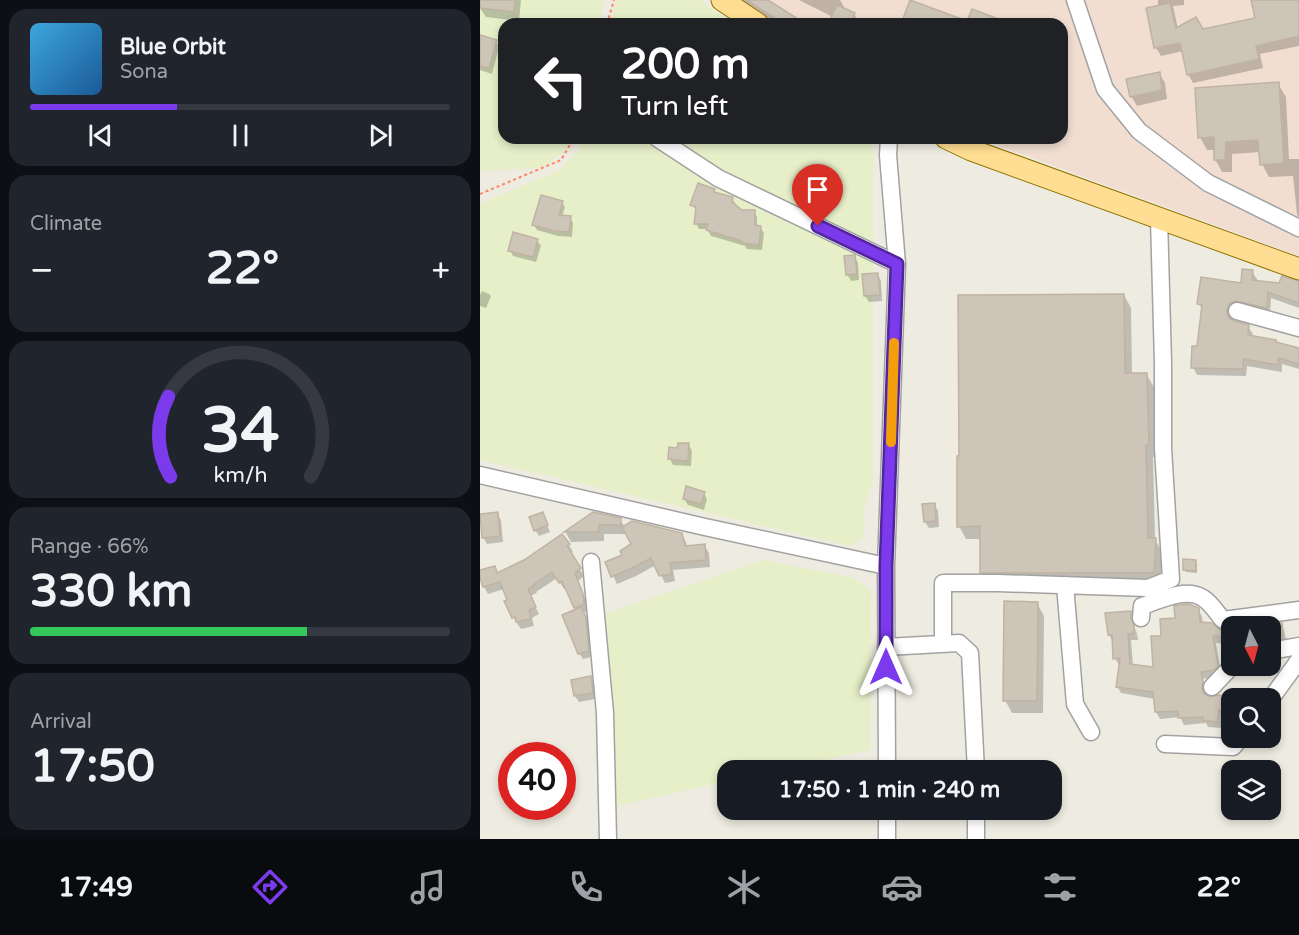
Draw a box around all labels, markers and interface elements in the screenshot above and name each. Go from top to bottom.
text: Blue Orbit [120,34,226,60]
text: 200 m [621,39,750,90]
icon: left [522,42,600,120]
text: Sona [120,60,168,84]
text: Turn left [621,90,728,123]
icon: previous [84,119,117,152]
icon: pause [224,119,257,152]
icon: next [364,119,397,152]
pin [792,164,843,226]
icon: arrive [801,173,834,206]
text: Climate [30,212,102,236]
text: 22° [206,242,279,296]
text: − [30,251,54,290]
text: + [431,251,450,290]
text: 34 [201,394,279,469]
text: km/h [213,462,267,488]
text: Range · 66% [30,535,149,559]
text: 330 km [30,565,192,619]
north arrow [1221,616,1281,676]
map controls [1221,616,1281,820]
position arrow [854,635,918,699]
button: search [1221,688,1281,748]
text: Arrival [30,710,92,734]
text: 17:50 [30,740,155,794]
speed limit sign: 40 [498,742,576,820]
button: layers [1221,760,1281,820]
text: 17:50 · 1 min · 240 m [779,777,1000,803]
icon: directions [249,866,291,908]
icon: music [407,866,449,908]
icon: phone [565,866,607,908]
icon: climate [723,866,765,908]
icon: car [881,866,923,908]
icon: filters [1039,866,1081,908]
text: 17:49 [58,871,133,904]
text: 22° [1197,871,1241,904]

